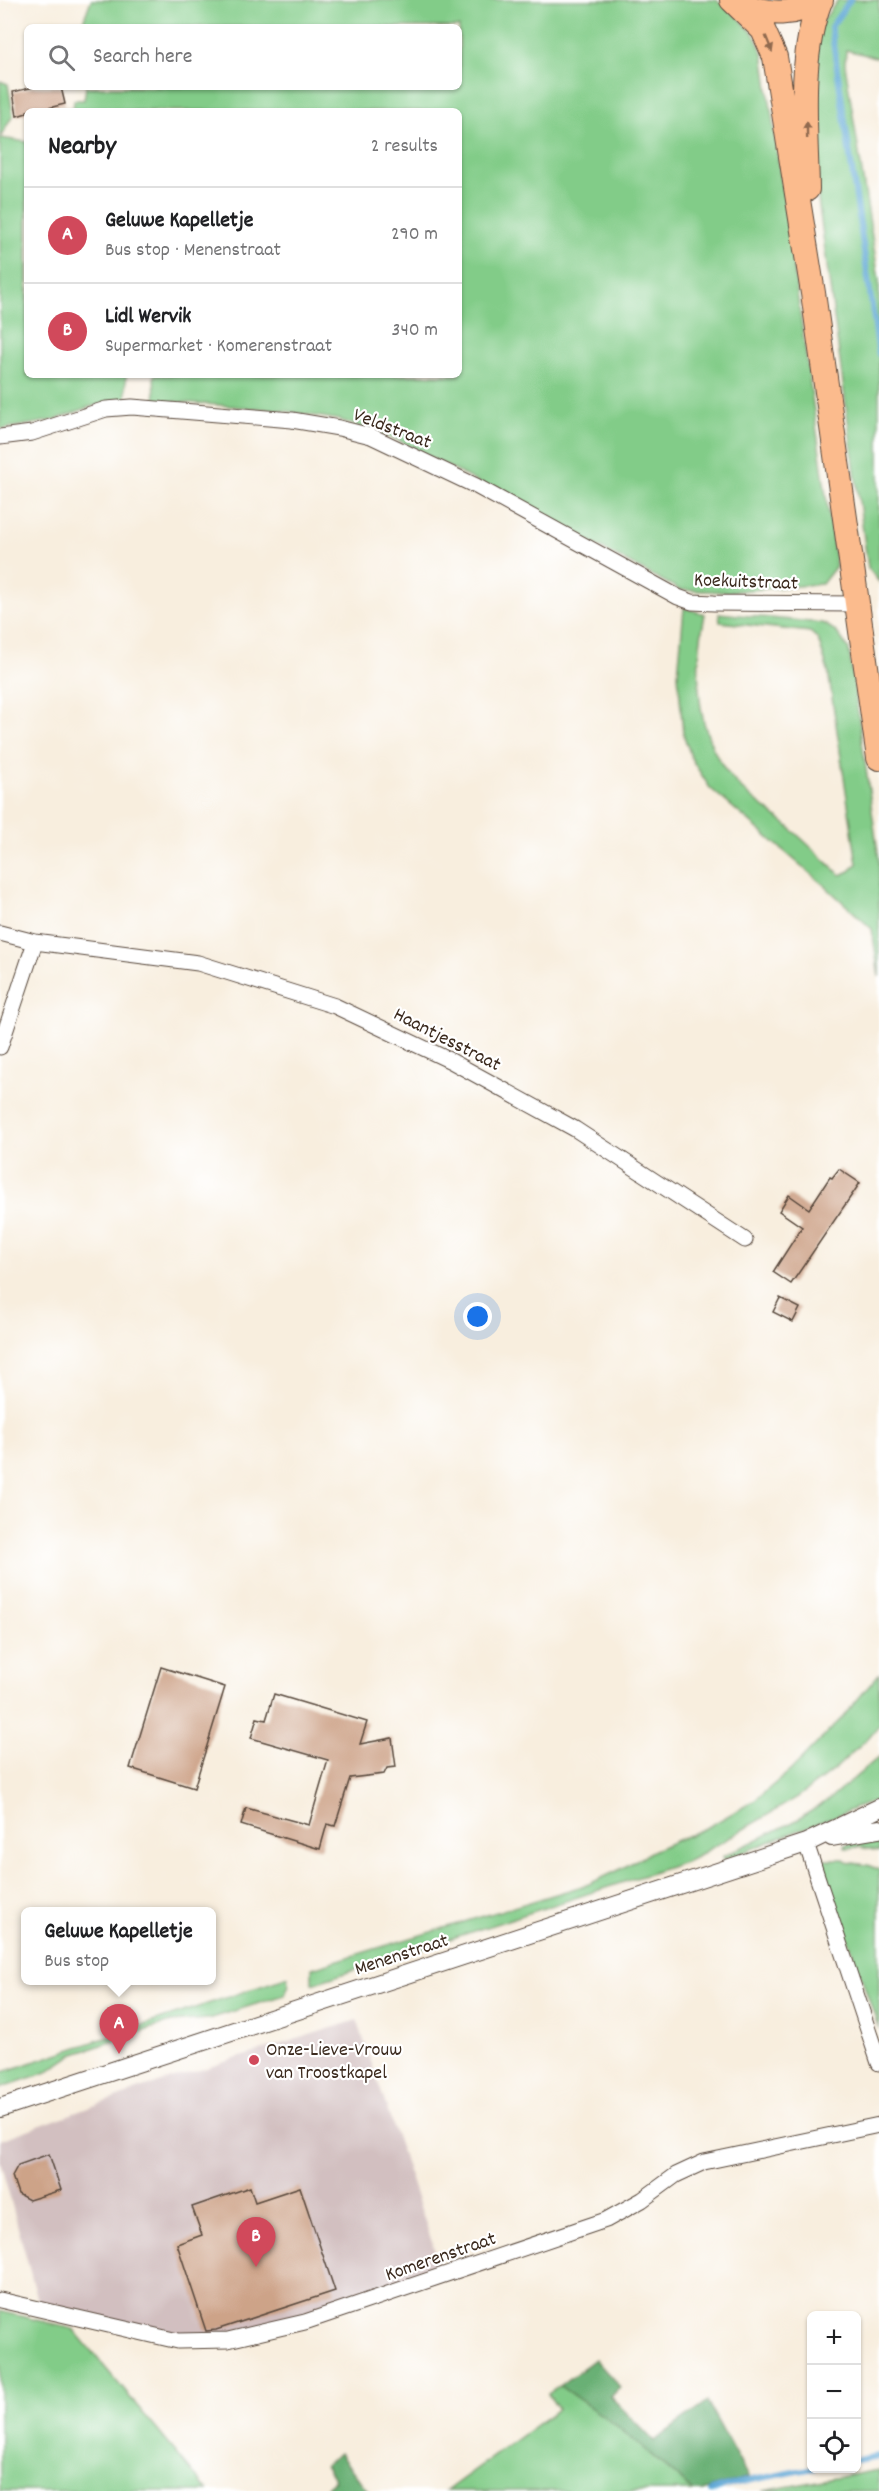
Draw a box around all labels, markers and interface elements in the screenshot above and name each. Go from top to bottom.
search box [24,24,462,90]
one-way arrow [764,35,774,53]
icon: search [45,41,78,74]
text: Search here [93,42,192,73]
one-way arrow [802,120,812,139]
text: Nearby [48,129,116,166]
text: 2 results [371,133,438,161]
text: Geluwe Kapelletje [105,206,253,237]
text: A [62,221,73,249]
text: 290 m [391,221,438,249]
text: Bus stop · Menenstraat [105,237,281,265]
text: Lidl Wervik [105,302,191,333]
text: B [63,317,72,345]
text: 340 m [392,317,438,345]
text: Supermarket · Komerenstraat [105,333,332,361]
street label: Veldstraat [349,402,435,458]
street label: Koekuitstraat [693,567,798,599]
street label: Haantjesstraat [388,1002,505,1080]
your location [463,1302,492,1331]
popup [21,1907,216,1985]
text: Geluwe Kapelletje [44,1917,193,1948]
street label: Menenstraat [351,1928,452,1984]
text: Bus stop [44,1948,109,1976]
pin: A [100,2004,138,2054]
place label: Onze-Lieve-Vrouw van Troostkapel [266,2037,402,2088]
marker: Onze-Lieve-Vrouw van Troostkapel [247,2053,261,2067]
pin: B [236,2218,276,2267]
street label: Komerenstraat [382,2226,500,2290]
map controls [807,2311,861,2473]
button: + [807,2311,861,2365]
button: − [807,2365,861,2419]
button: locate [807,2419,861,2473]

